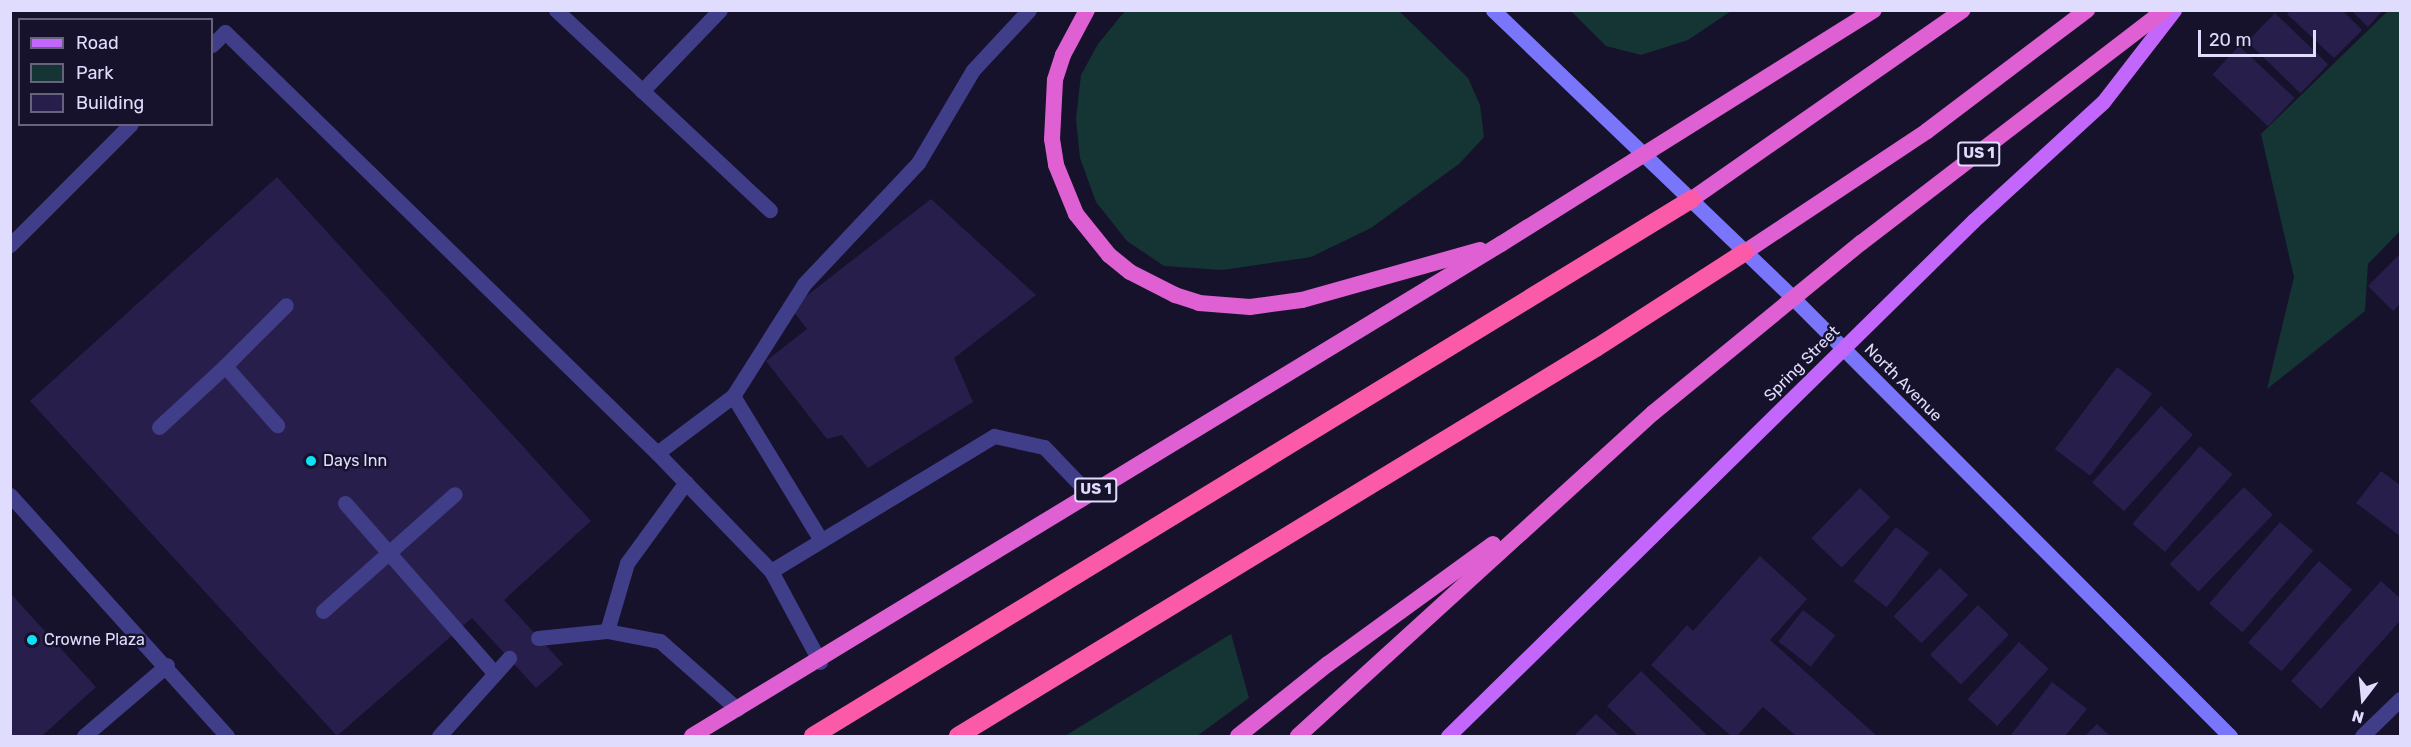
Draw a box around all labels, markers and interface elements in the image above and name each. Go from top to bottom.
legend [18,18,213,126]
scale bar [2201,18,2320,56]
text: 20 m [2209,29,2251,51]
text: Road [76,32,119,54]
text: Park [76,62,113,84]
text: Building [76,92,144,114]
road number: US 1 [1956,142,2002,166]
street label: Spring Street [1760,322,1844,406]
street label: North Avenue [1860,340,1946,426]
place label: Days Inn [323,451,387,471]
marker: Days Inn [304,454,318,468]
road number: US 1 [1074,478,1118,502]
place label: Crowne Plaza [44,630,145,650]
marker: Crowne Plaza [25,633,39,647]
north arrow [2333,669,2393,729]
text: N [2350,706,2366,728]

